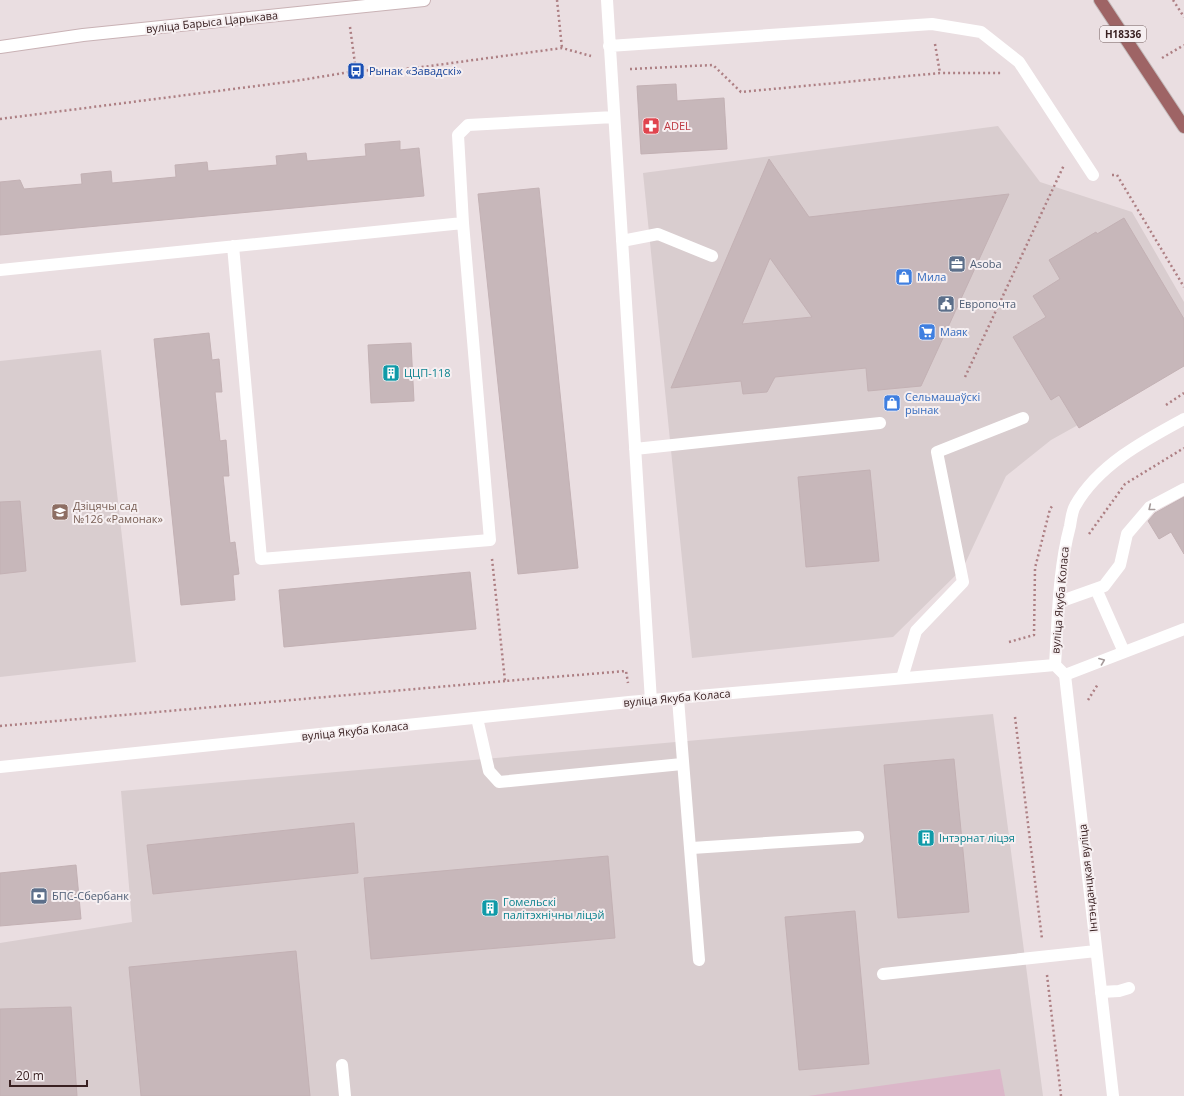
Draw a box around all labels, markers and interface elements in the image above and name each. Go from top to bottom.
street label: вуліца Барыса Царыкава [145,7,279,36]
road number: Н18336 [1100,26,1146,42]
bus stop icon: Рынак «Завадскі» [346,61,366,81]
place label: Рынак «Завадскі» [369,63,462,78]
pharmacy icon: ADEL [641,116,661,136]
place label: ADEL [664,118,691,133]
office icon: Asoba [947,254,967,274]
place label: Asoba [970,256,1002,271]
shop icon: Мила [894,267,914,287]
place label: Мила [917,269,946,284]
public building icon: Европочта [936,294,956,314]
place label: Европочта [959,296,1016,311]
supermarket icon: Маяк [917,322,937,342]
place label: Маяк [940,324,968,339]
building icon: ЦЦП-118 [381,363,401,383]
place label: ЦЦП-118 [404,365,451,380]
place label: Сельмашаўскі рынак [905,389,980,417]
shop icon: Сельмашаўскі рынак [882,393,902,413]
place label: Дзіцячы сад №126 «Рамонак» [73,498,164,526]
school or university icon: Дзіцячы сад №126 «Рамонак» [50,502,70,522]
one-way arrow [1148,504,1155,511]
street label: вуліца Якуба Коласа [1047,546,1072,654]
one-way arrow [1098,658,1105,666]
street label: вуліца Якуба Коласа [623,685,731,710]
street label: вуліца Якуба Коласа [301,717,409,744]
street label: Інтэнданцкая вуліца [1074,823,1101,933]
building icon: Інтэрнат ліцэя [916,828,936,848]
place label: Інтэрнат ліцэя [939,830,1015,845]
bank icon: БПС-Сбербанк [29,886,49,906]
place label: БПС-Сбербанк [52,888,129,903]
place label: Гомельскі палітэхнічны ліцэй [503,894,604,922]
building icon: Гомельскі палітэхнічны ліцэй [480,898,500,918]
scale bar [10,1062,87,1088]
text: 20 m [16,1067,44,1084]

